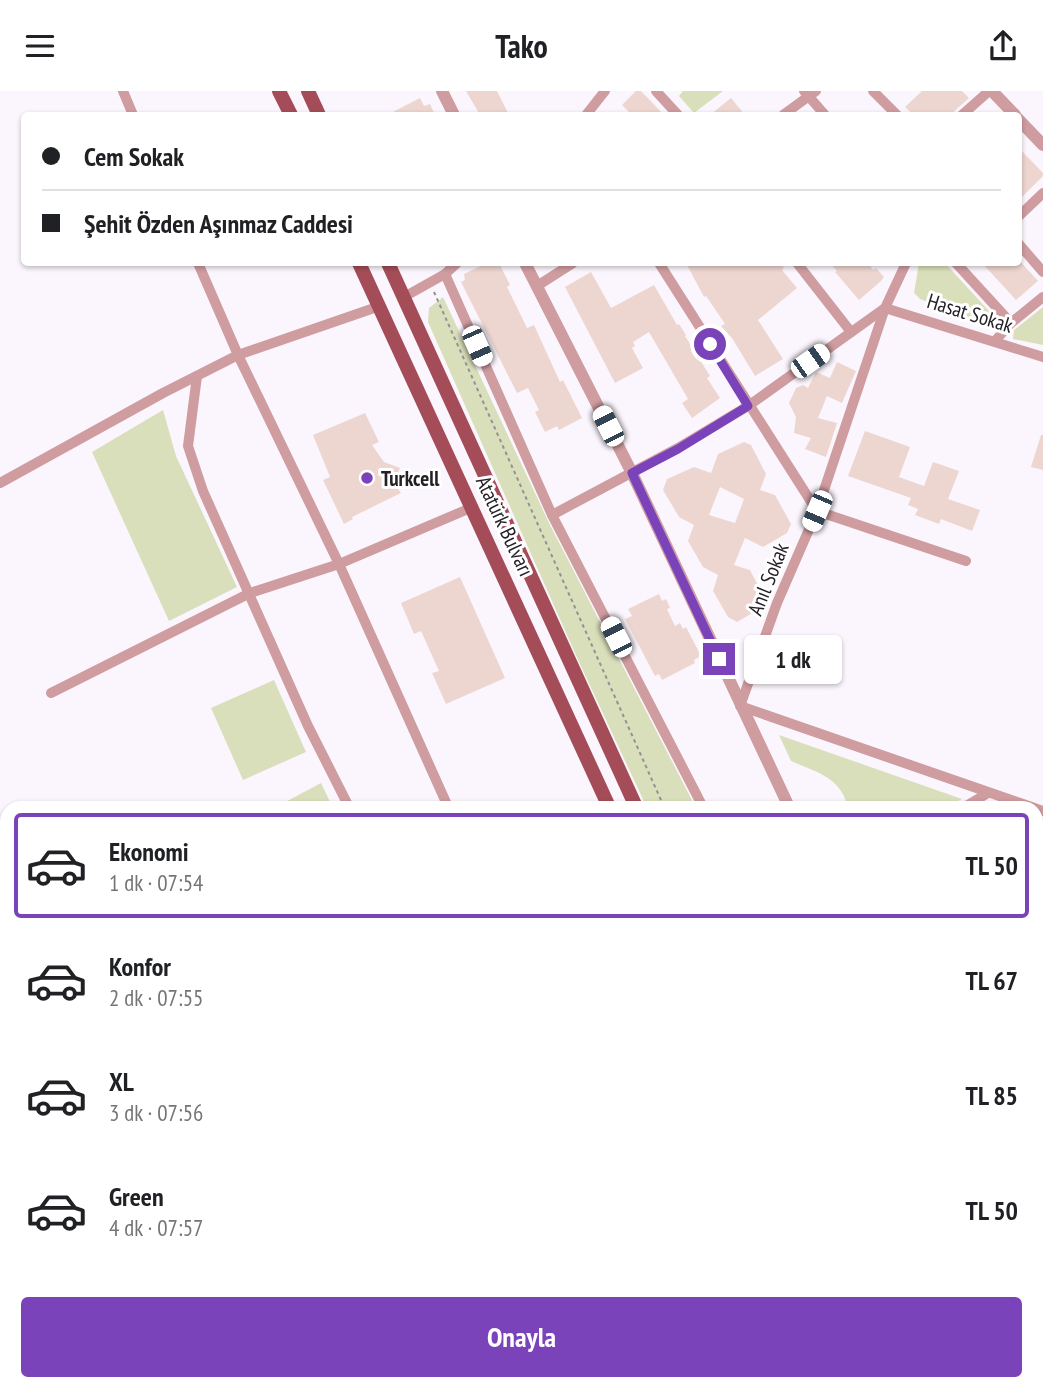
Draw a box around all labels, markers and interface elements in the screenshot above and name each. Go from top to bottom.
text: Tako [495,25,548,67]
icon: menu [21,27,59,65]
icon: share [984,27,1022,65]
text: Cem Sokak [84,140,184,173]
text: Şehit Özden Aşınmaz Caddesi [84,207,353,240]
street label: Hasat Sokak [924,287,1016,339]
car [459,323,496,369]
route start [694,328,726,360]
car [787,340,834,382]
car [590,403,627,449]
place label: Turkcell [381,465,440,492]
marker: Turkcell [359,470,375,486]
street label: Atatürk Bulvarı [470,472,540,580]
car [800,488,835,534]
street label: Anıl Sokak [741,539,795,619]
car [598,614,635,660]
callout: 1 dk [744,635,842,683]
route end [703,643,735,675]
text: 1 dk [775,645,811,674]
icon: car [25,834,88,897]
text: Ekonomi [109,835,189,868]
text: TL 50 [966,849,1018,882]
text: 1 dk · 07:54 [109,868,203,897]
icon: car [25,949,88,1012]
text: Konfor [109,950,171,983]
text: TL 67 [966,964,1018,997]
text: 2 dk · 07:55 [109,983,203,1012]
icon: car [25,1064,88,1127]
text: XL [109,1065,134,1098]
text: TL 85 [966,1079,1018,1112]
text: 3 dk · 07:56 [109,1098,203,1127]
icon: car [25,1179,88,1242]
text: Green [109,1180,164,1213]
text: TL 50 [966,1194,1018,1227]
text: 4 dk · 07:57 [109,1213,203,1242]
button: Onayla [21,1297,1022,1377]

